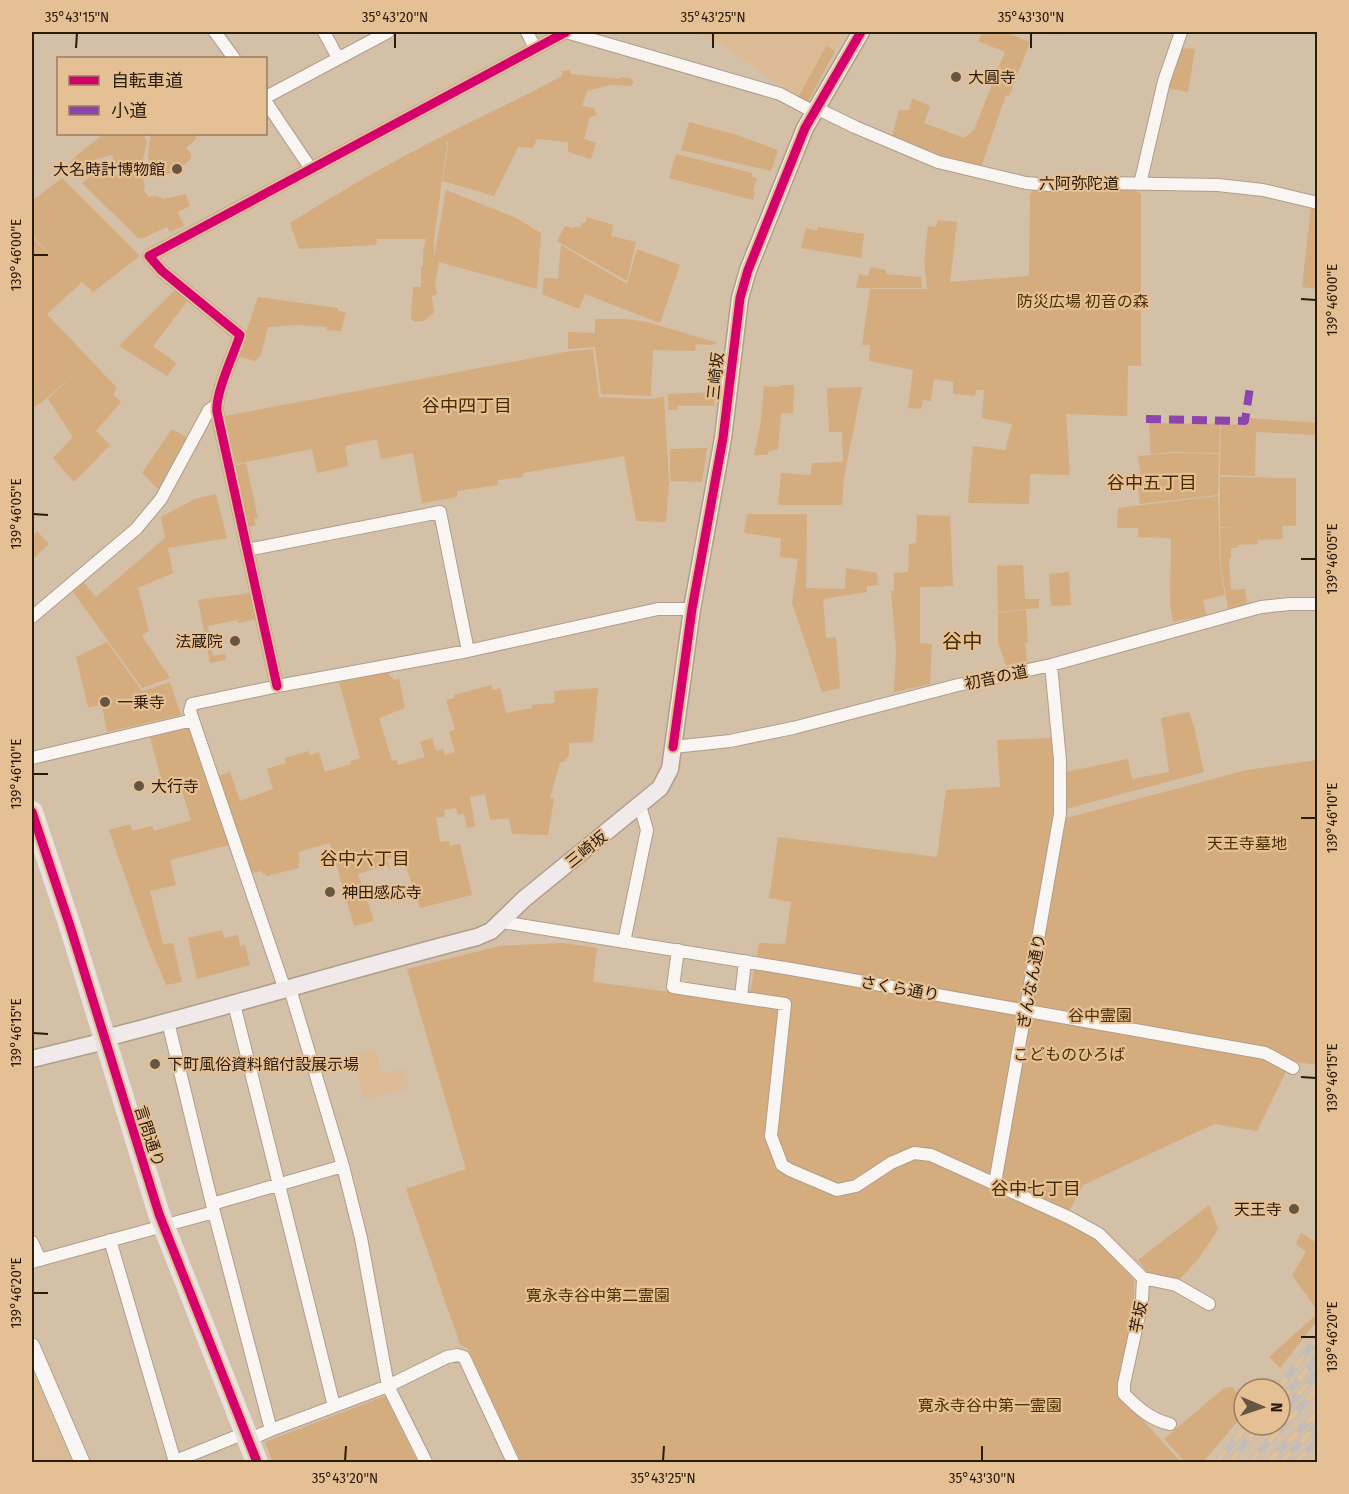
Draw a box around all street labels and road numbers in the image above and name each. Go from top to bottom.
street label: 六阿弥陀道 [1039,174,1119,193]
street label: 三崎坂 [704,351,727,401]
street label: 初音の道 [963,662,1029,693]
street label: 三崎坂 [562,827,611,872]
street label: ぎんなん通り [1014,932,1049,1030]
street label: さくら通り [859,972,941,1005]
street label: 言問通り [131,1103,168,1170]
street label: 芋坂 [1126,1300,1151,1335]

